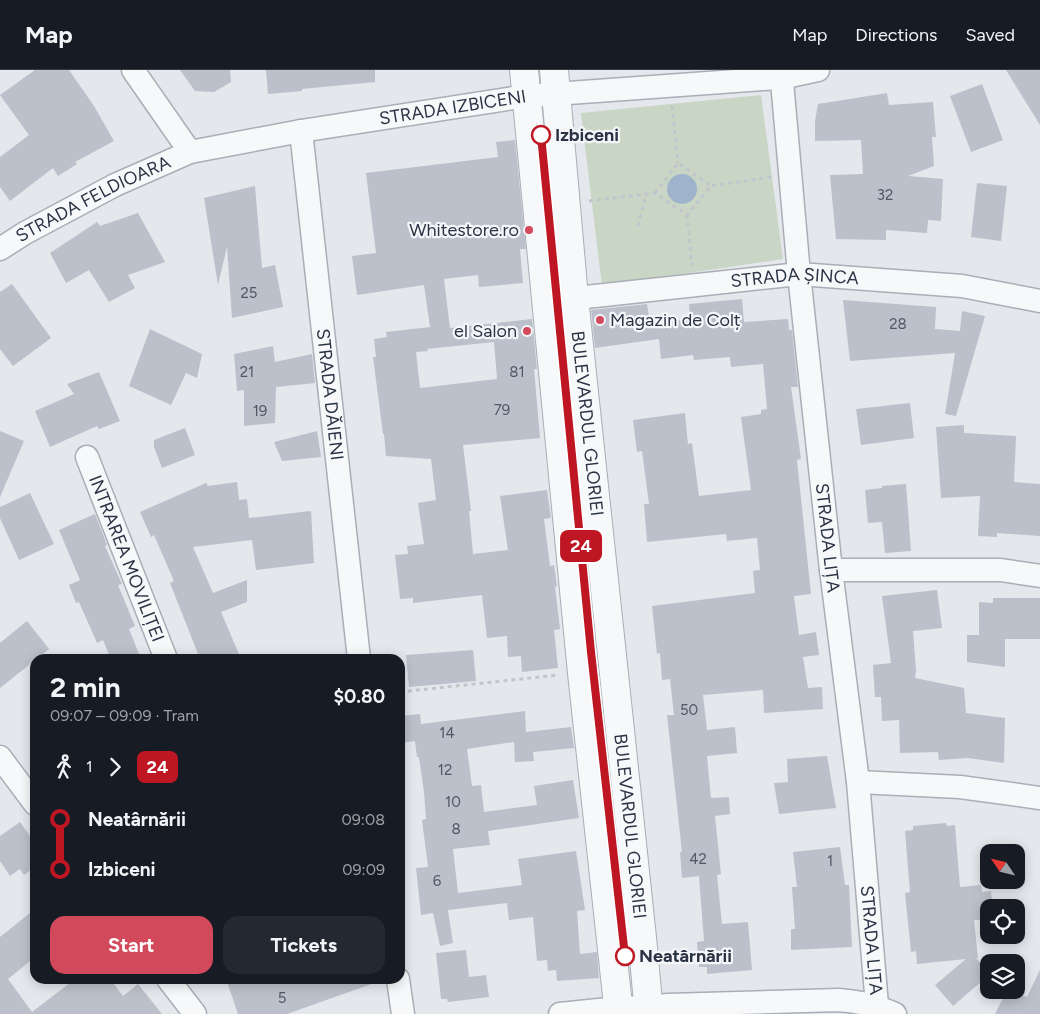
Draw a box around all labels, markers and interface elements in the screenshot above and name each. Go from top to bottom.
text: Map [25,20,73,49]
text: Map [792,24,827,46]
text: Directions [855,24,937,46]
text: Saved [965,24,1015,46]
street label: STRADA IZBICENI [378,85,528,130]
place label: Izbiceni [555,124,619,146]
marker: Izbiceni [531,125,551,145]
street label: STRADA FELDIOARA [12,151,174,247]
house number: 32 [877,186,893,204]
place label: Whitestore.ro [409,219,519,241]
marker: Whitestore.ro [523,224,535,236]
street label: STRADA ȘINCA [730,263,860,292]
house number: 25 [240,284,258,302]
place label: Magazin de Colț [610,309,741,331]
marker: Magazin de Colț [594,314,606,326]
house number: 28 [889,315,907,333]
place label: el Salon [454,320,517,342]
marker: el Salon [521,325,533,337]
street label: STRADA DĂIENI [312,327,348,461]
street label: BULEVARDUL GLORIEI [567,330,608,517]
house number: 21 [240,363,254,381]
house number: 81 [509,363,525,381]
house number: 79 [494,401,510,419]
house number: 19 [253,402,267,420]
street label: INTRAREA MOVILIȚEI [84,472,169,645]
street label: STRADA LIȚA [811,482,845,594]
line badge: 24 [558,530,604,562]
text: 24 [570,535,592,557]
text: 2 min [50,670,121,704]
text: $0.80 [334,685,385,708]
house number: 50 [680,701,698,719]
text: 09:07 – 09:09 · Tram [50,706,199,725]
house number: 14 [439,724,455,742]
street label: BULEVARDUL GLORIEI [609,732,651,920]
icon: walk [50,753,78,781]
icon: forward [101,753,129,781]
text: 24 [147,756,168,778]
text: 1 [86,757,93,776]
house number: 12 [438,761,452,779]
house number: 10 [445,793,461,811]
text: Neatârnării [88,808,186,831]
text: 09:08 [342,810,385,829]
house number: 8 [451,820,461,838]
north arrow [980,844,1025,889]
map controls [980,844,1025,999]
house number: 42 [689,850,707,868]
house number: 1 [827,852,833,870]
text: Izbiceni [88,858,156,881]
text: 09:09 [342,860,385,879]
house number: 6 [433,872,442,890]
street label: STRADA LIȚA [856,885,887,996]
button: locate [980,899,1025,944]
button: Start [50,916,213,974]
button: Tickets [223,916,385,974]
place label: Neatârnării [639,945,732,967]
marker: Neatârnării [615,946,635,966]
button: layers [980,954,1025,999]
house number: 5 [278,989,286,1007]

